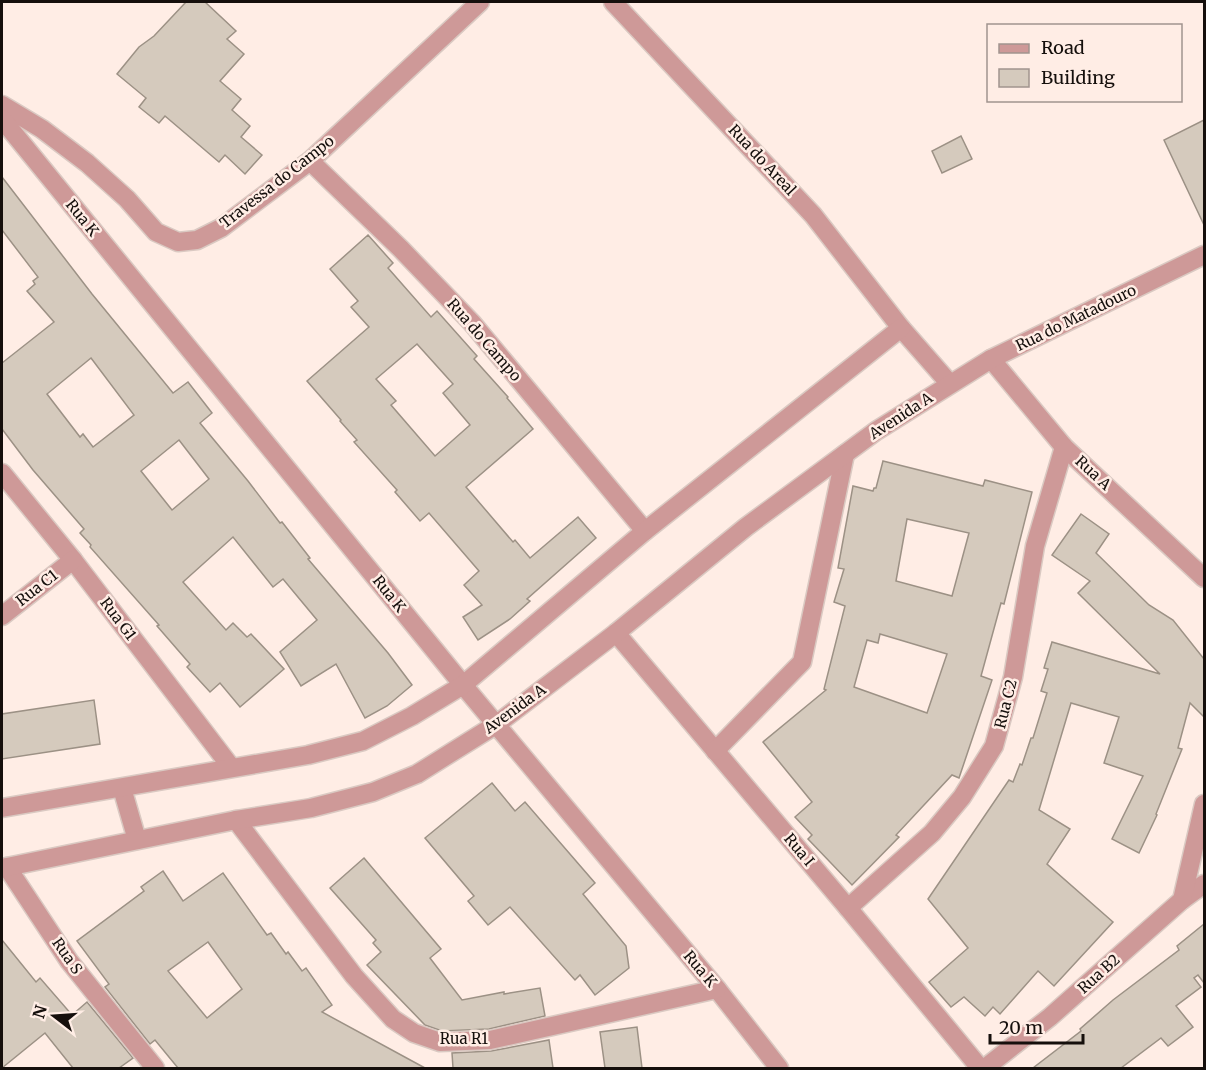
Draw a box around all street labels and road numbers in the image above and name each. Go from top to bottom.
street label: Rua do Areal [725,120,800,199]
street label: Travessa do Campo [216,131,338,232]
street label: Rua K [62,195,103,240]
street label: Rua do Matadouro [1012,280,1139,355]
street label: Rua do Campo [443,294,526,385]
street label: Avenida A [865,388,936,444]
street label: Rua A [1072,451,1115,494]
street label: Rua C1 [12,565,62,610]
street label: Rua K [369,571,410,616]
street label: Rua G1 [96,594,141,644]
street label: Rua C2 [990,677,1021,730]
street label: Avenida A [479,680,550,738]
street label: Rua I [780,829,818,870]
street label: Rua S [48,934,87,978]
street label: Rua K [680,946,721,991]
street label: Rua B2 [1074,950,1124,997]
street label: Rua R1 [440,1029,488,1048]

